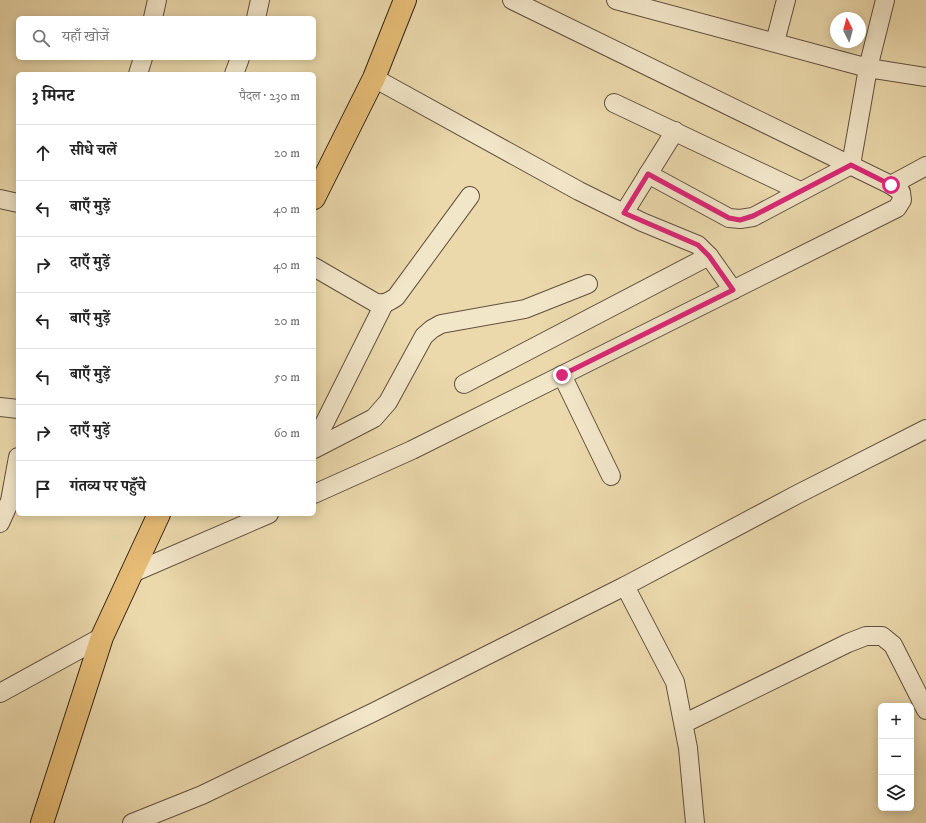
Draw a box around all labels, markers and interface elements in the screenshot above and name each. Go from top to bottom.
north arrow [830,12,866,48]
search box [16,16,316,60]
icon: search [30,27,52,49]
text: यहाँ खोजें [62,27,109,46]
text: 3 मिनट [32,85,74,107]
text: पैदल · 230 m [239,88,300,104]
text: सीधे चलें [70,141,117,160]
icon: ahead [32,142,54,164]
text: 20 m [274,145,300,161]
route start [882,176,900,194]
text: बाएँ मुड़ें [70,197,110,216]
icon: left [32,198,54,220]
text: 40 m [273,201,300,217]
text: दाएँ मुड़ें [70,253,110,272]
icon: right [32,254,54,276]
text: 40 m [273,257,300,273]
text: बाएँ मुड़ें [70,309,110,328]
icon: left [32,310,54,332]
text: 20 m [274,313,300,329]
text: बाएँ मुड़ें [70,365,110,384]
icon: left [32,366,54,388]
route end [553,366,571,384]
text: 50 m [274,369,300,385]
text: दाएँ मुड़ें [70,421,110,440]
icon: right [32,422,54,444]
text: 60 m [274,425,300,441]
text: गंतव्य पर पहुँचे [70,477,146,496]
icon: arrive [32,478,54,500]
map controls [878,703,914,811]
button: + [878,703,914,739]
button: − [878,739,914,775]
button: layers [878,775,914,811]

